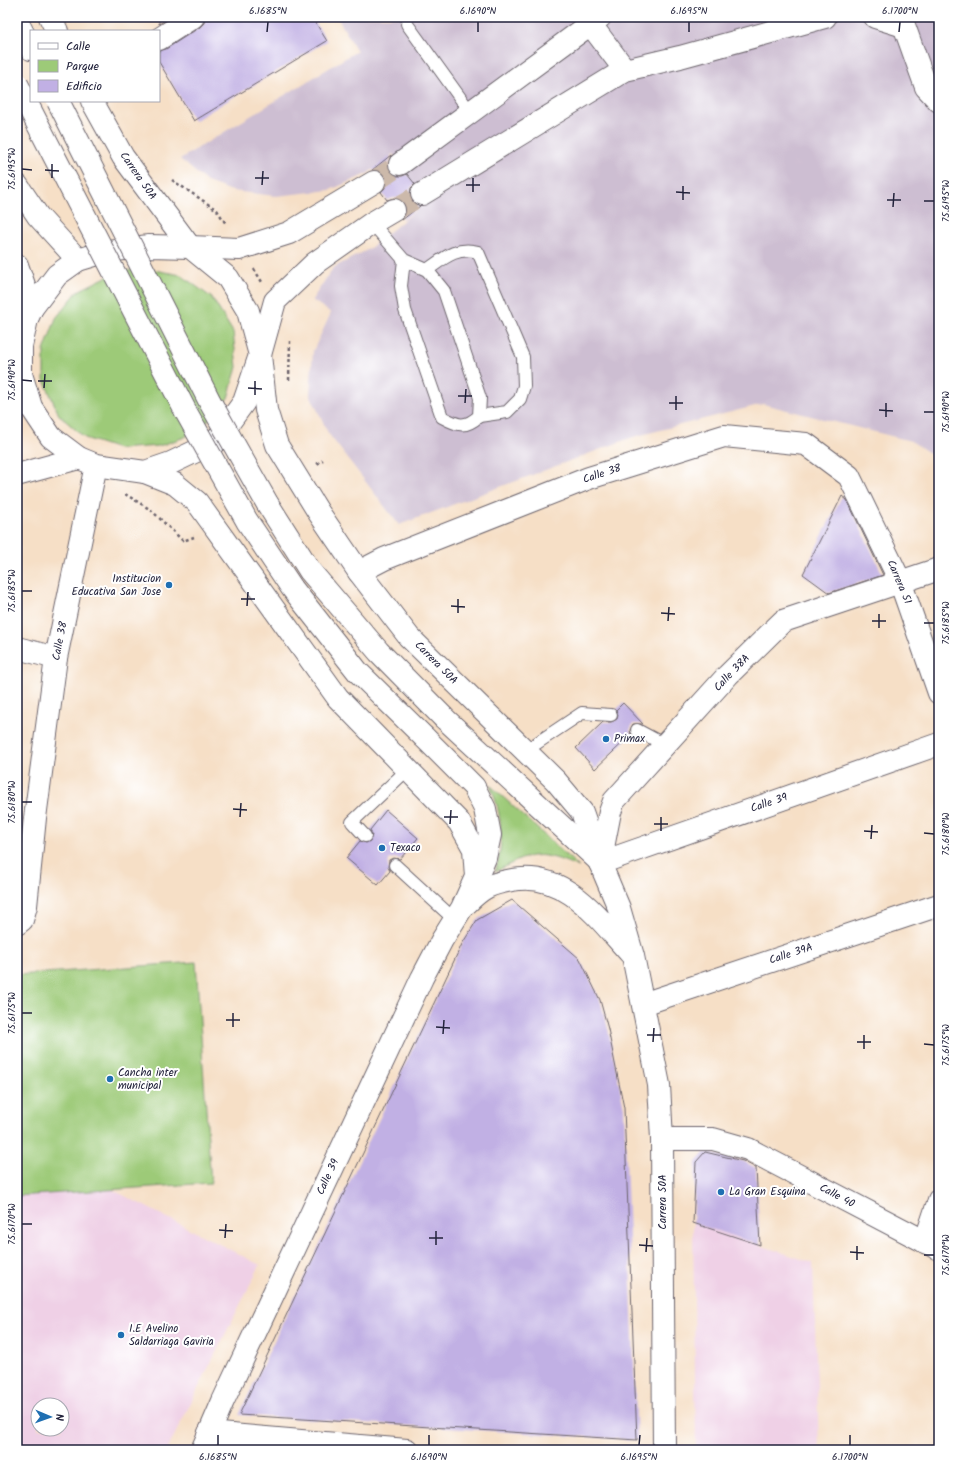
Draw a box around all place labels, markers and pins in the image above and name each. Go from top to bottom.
place label: Institucion Educativa San Jose [72,570,161,601]
marker: Institucion Educativa San Jose [164,580,174,590]
place label: Primax [614,730,645,748]
marker: Primax [601,734,611,744]
place label: Texaco [390,839,421,857]
marker: Texaco [377,843,387,853]
place label: Cancha inter municipal [118,1064,179,1095]
marker: Cancha inter municipal [105,1074,115,1084]
place label: La Gran Esquina [729,1183,806,1201]
marker: La Gran Esquina [716,1187,726,1197]
place label: I.E Avelino Saldarriaga Gaviria [129,1320,214,1351]
marker: I.E Avelino Saldarriaga Gaviria [116,1330,126,1340]

